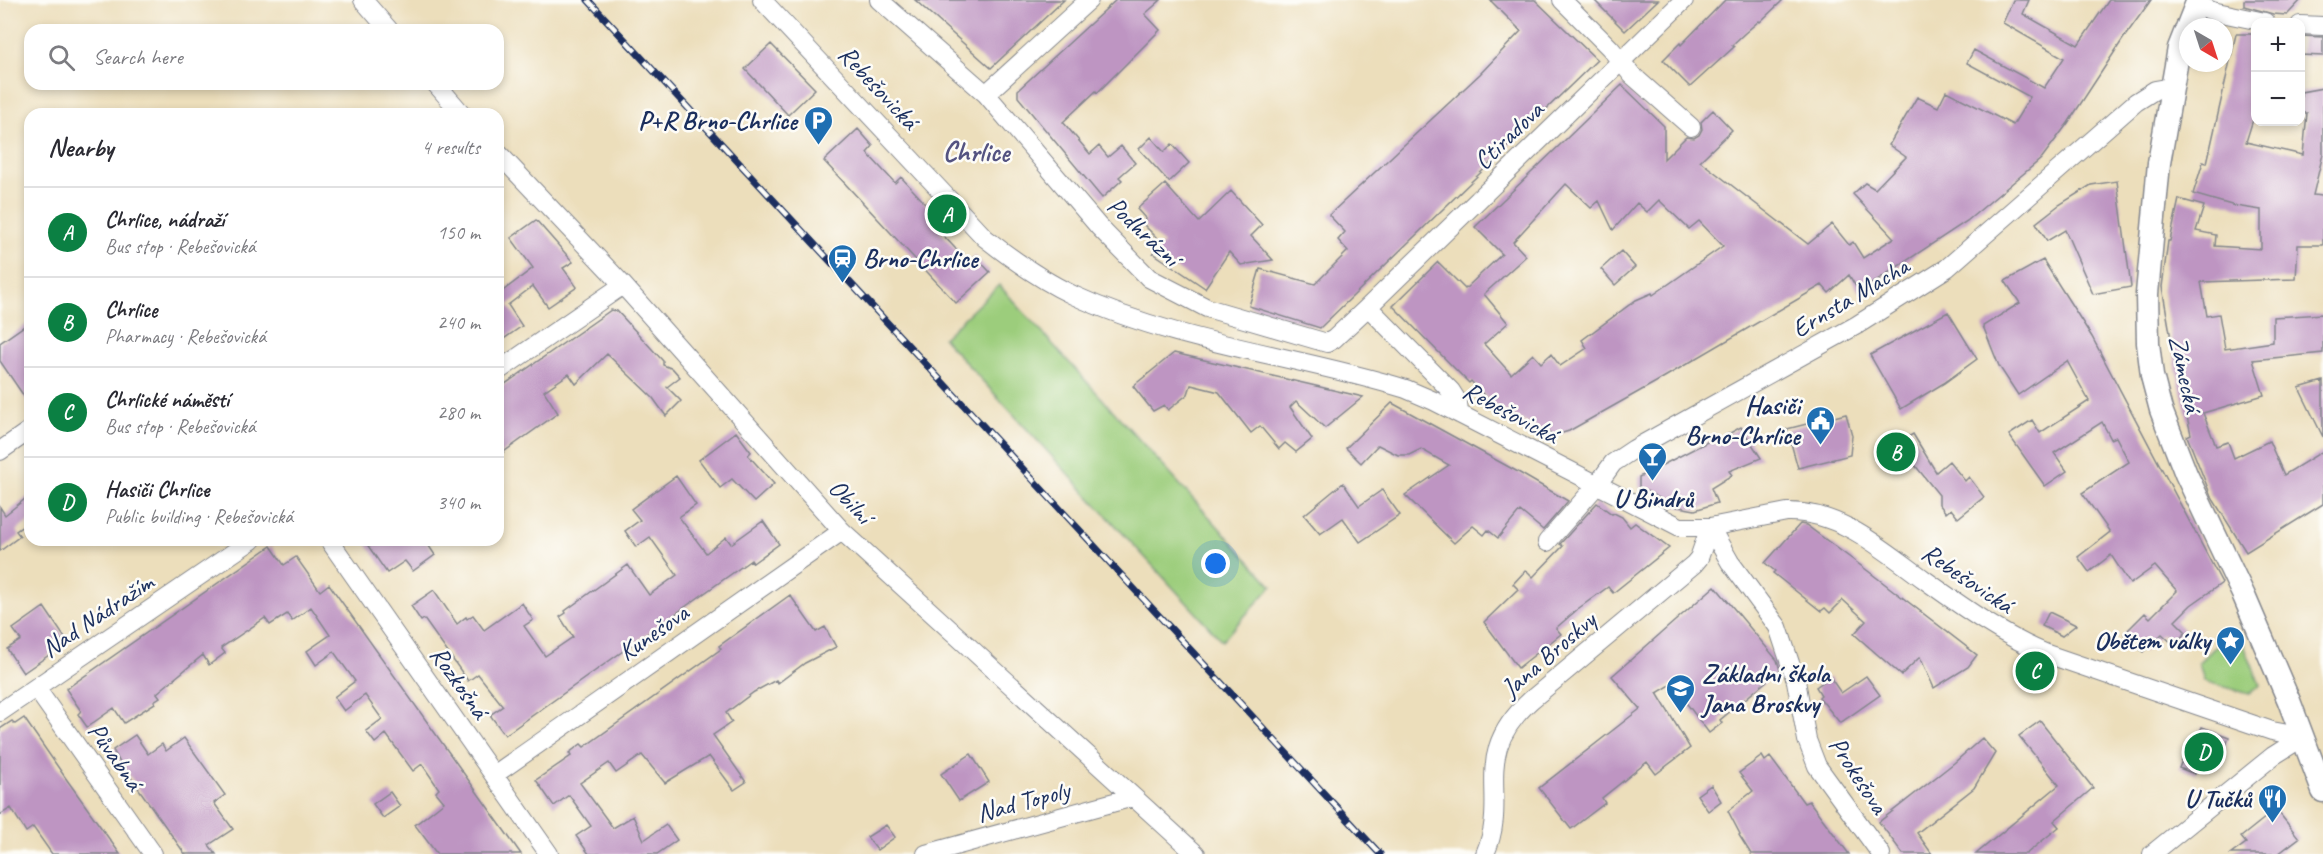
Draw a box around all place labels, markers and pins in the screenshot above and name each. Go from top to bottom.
place label: P+R Brno-Chrlice [638,104,799,137]
parking icon: P+R Brno-Chrlice [802,104,834,146]
pin: A [928,192,966,236]
station icon: Brno-Chrlice [826,242,858,284]
place label: Brno-Chrlice [863,242,980,275]
place label: Hasiči Brno-Chrlice [1685,389,1804,452]
public building icon: Hasiči Brno-Chrlice [1805,404,1837,446]
pin: B [1876,430,1916,474]
bar icon: U Bindrů [1637,440,1669,482]
place label: U Bindrů [1613,482,1695,515]
place label: Obětem války [2094,624,2213,657]
place icon: Obětem války [2215,624,2247,666]
pin: C [2016,648,2054,694]
place label: Základní škola Jana Broskvy [1700,657,1832,720]
school or university icon: Základní škola Jana Broskvy [1665,672,1697,714]
pin: D [2184,730,2224,774]
place label: U Tučků [2184,782,2253,815]
restaurant icon: U Tučků [2256,782,2288,824]

